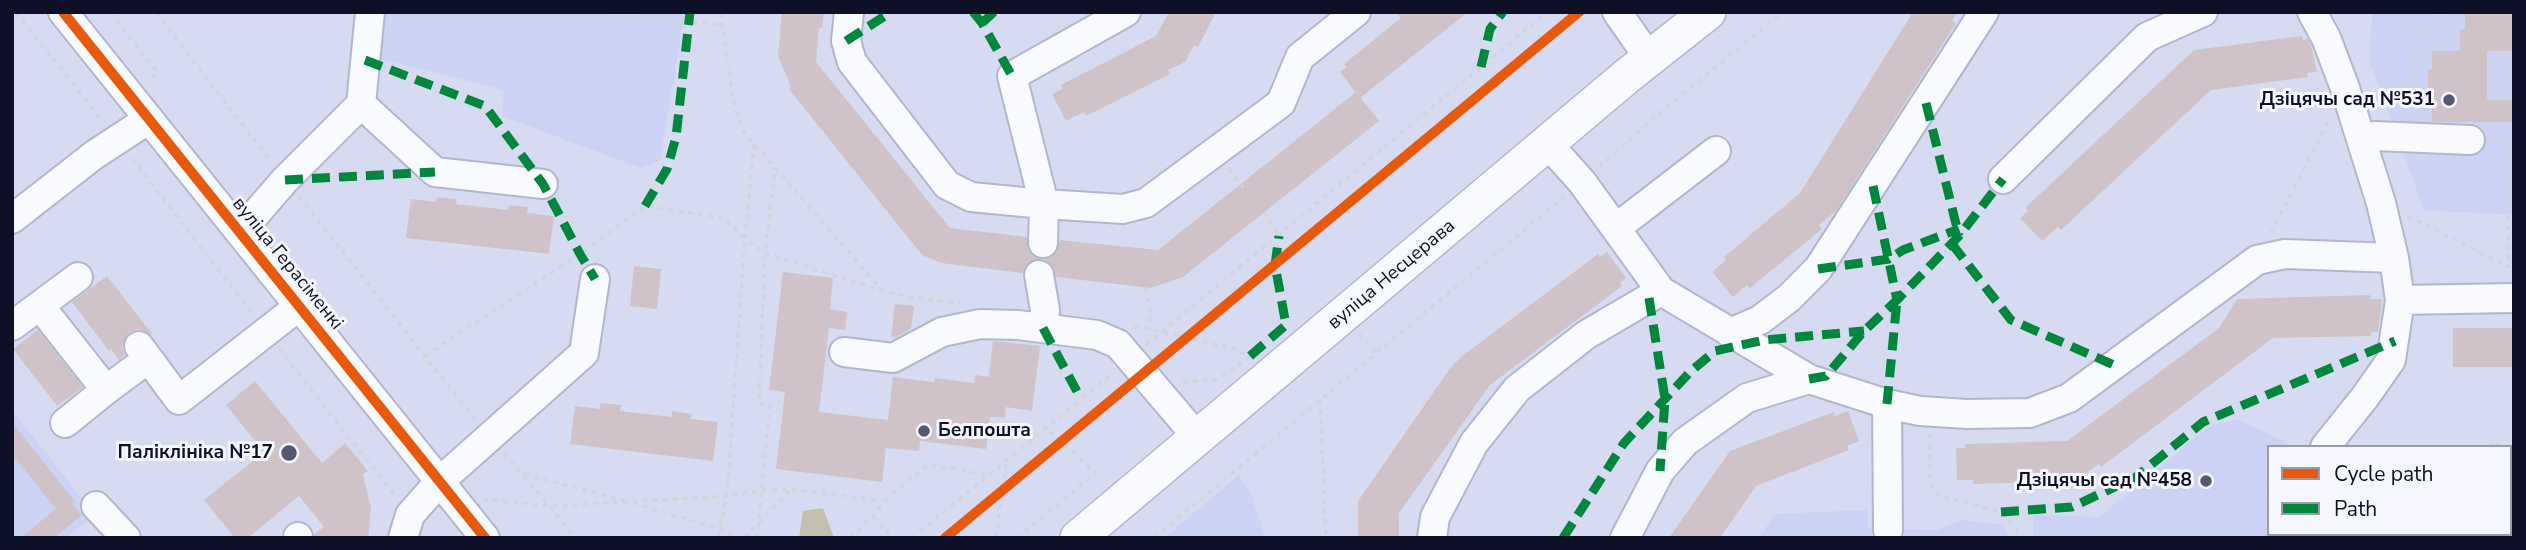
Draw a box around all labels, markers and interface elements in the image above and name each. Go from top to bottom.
place label: Дзіцячы сад №531 [2260,89,2435,111]
marker: Дзіцячы сад №531 [2441,92,2457,108]
street label: вуліца Герасіменкі [227,193,347,335]
street label: вуліца Несцерава [1324,215,1460,335]
place label: Белпошта [938,420,1031,442]
marker: Белпошта [916,423,932,439]
place label: Паліклініка №17 [117,442,273,464]
marker: Паліклініка №17 [279,443,299,463]
legend [2267,445,2512,536]
text: Cycle path [2334,460,2433,488]
place label: Дзіцячы сад №458 [2017,470,2192,492]
marker: Дзіцячы сад №458 [2198,473,2214,489]
text: Path [2334,495,2377,523]

